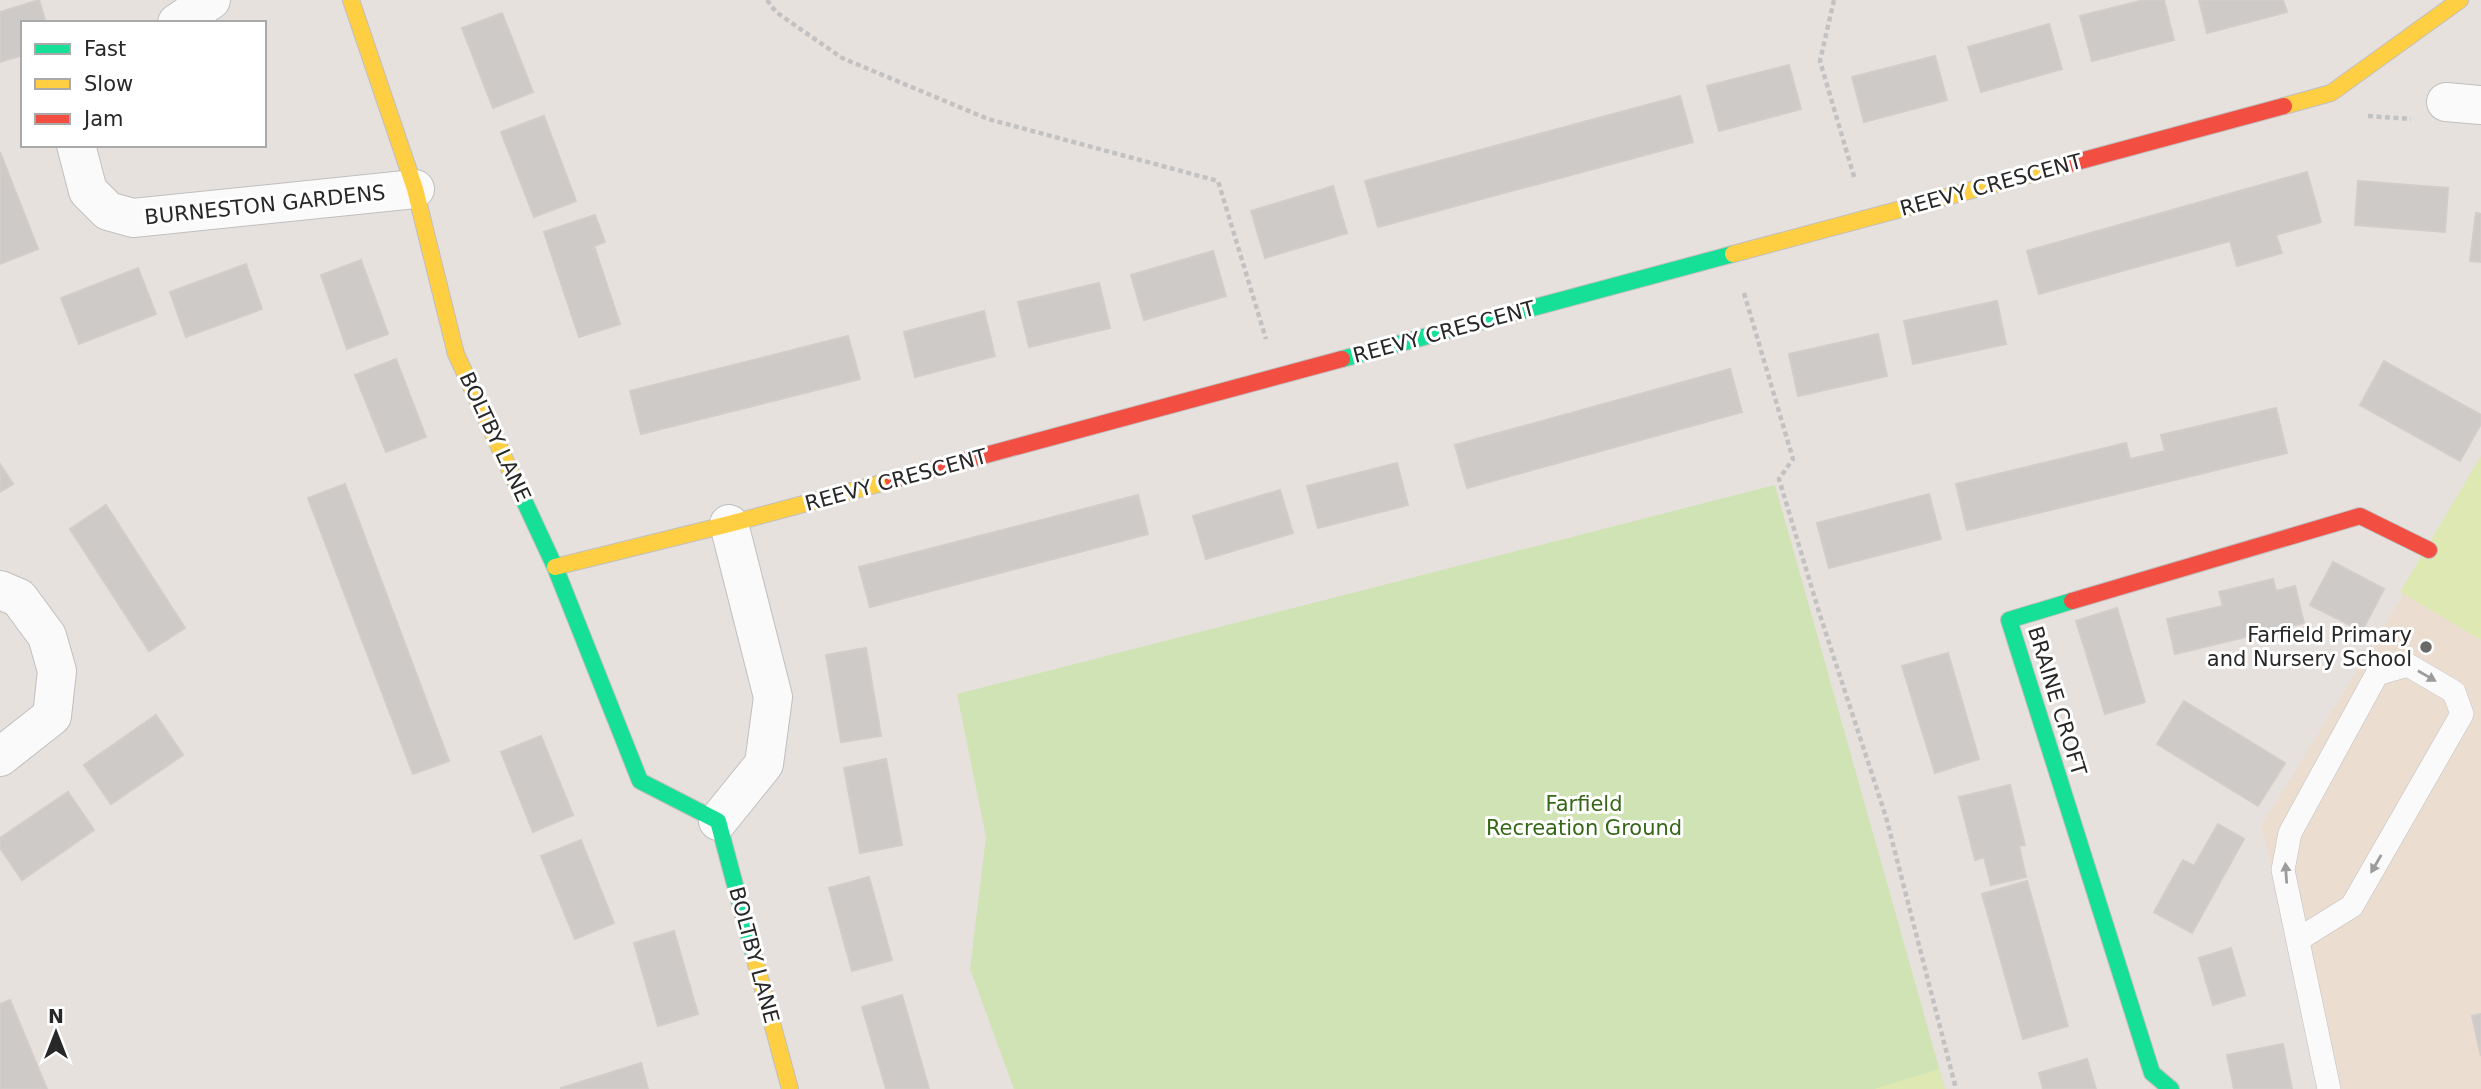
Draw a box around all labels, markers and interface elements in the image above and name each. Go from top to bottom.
legend [21,21,266,147]
text: Fast [84,37,126,61]
text: Slow [84,72,133,96]
text: Jam [82,107,124,131]
street label: REEVY CRESCENT [1897,149,2085,221]
street label: BURNESTON GARDENS [143,180,387,230]
street label: REEVY CRESCENT [1350,296,1538,368]
street label: BOLTBY LANE [454,368,536,506]
street label: REEVY CRESCENT [802,444,990,516]
place label: Farfield Primary and Nursery School [2207,623,2412,671]
street label: BRAINE CROFT [2023,624,2091,779]
marker: Farfield Primary and Nursery School [2418,639,2434,655]
one-way arrow [2418,670,2437,682]
park label: Farfield Recreation Ground [1486,792,1682,840]
one-way arrow [2370,854,2382,873]
one-way arrow [2280,862,2291,884]
street label: BOLTBY LANE [724,884,784,1026]
north arrow [21,998,91,1068]
text: N [48,1005,64,1027]

